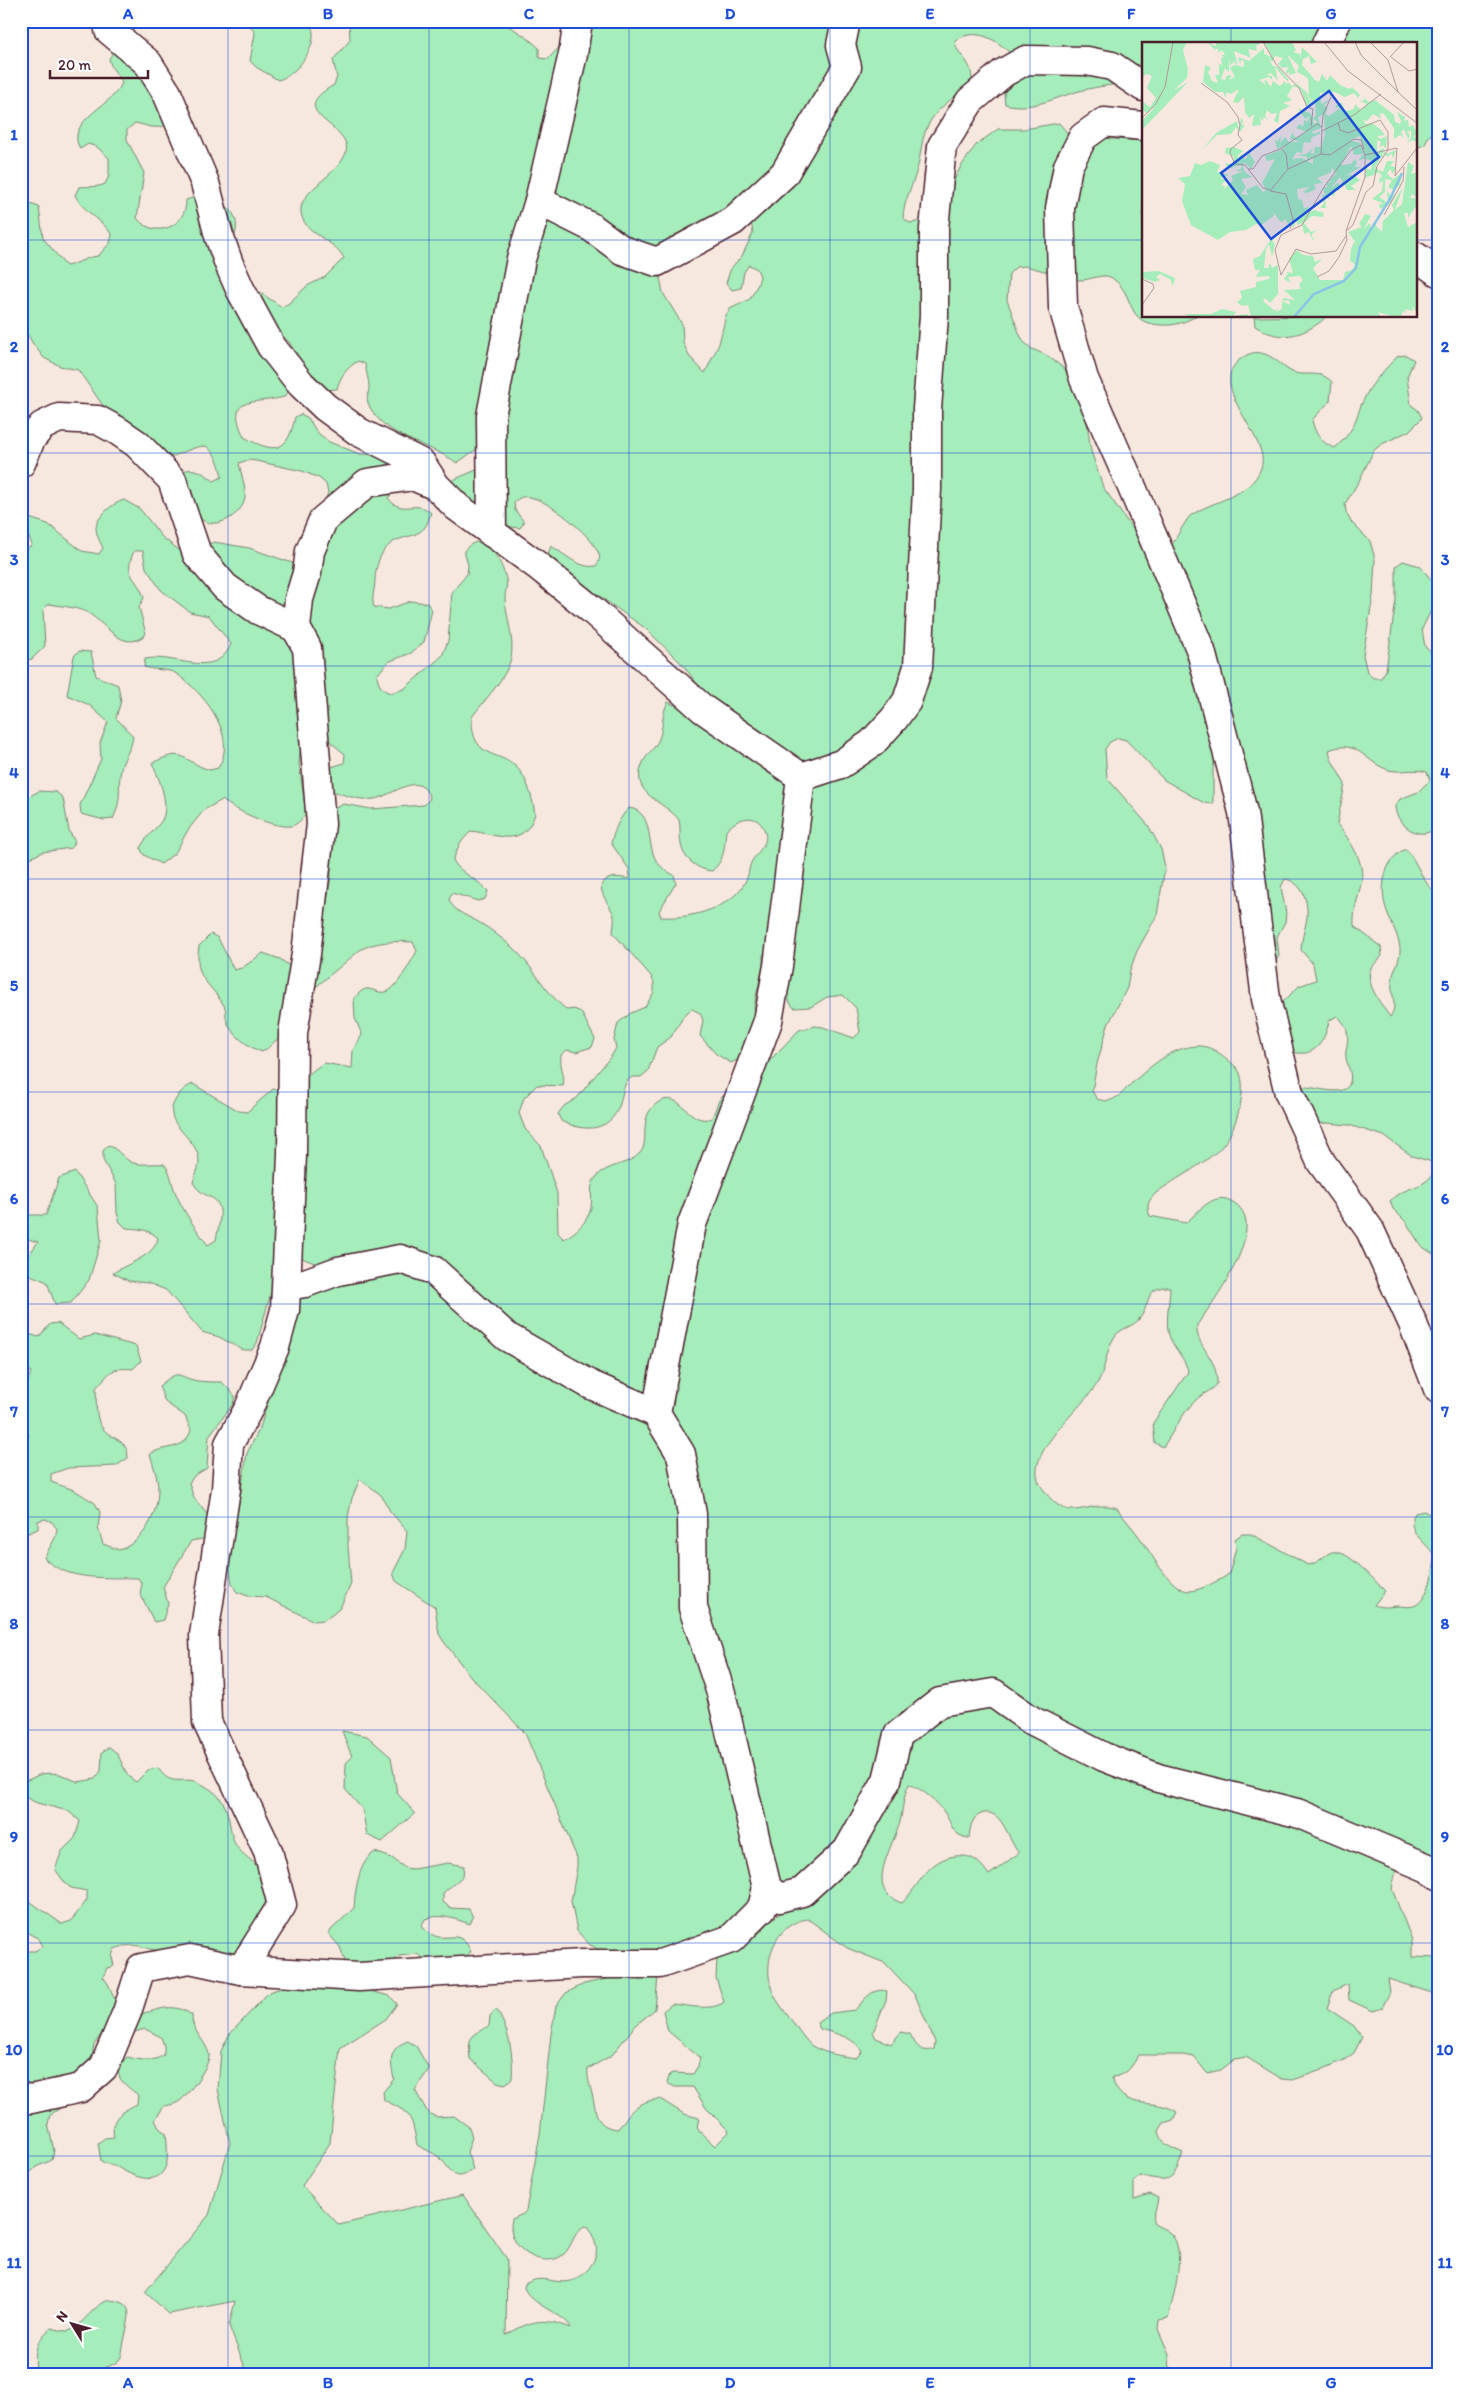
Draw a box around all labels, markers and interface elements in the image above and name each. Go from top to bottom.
text: A [122,4,134,23]
text: B [323,4,334,23]
text: C [524,4,535,23]
text: D [725,4,736,23]
text: E [926,4,935,23]
text: F [1127,4,1136,23]
text: G [1325,4,1337,23]
inset map [1142,42,1416,318]
scale bar [50,48,148,80]
text: 20 m [58,56,92,74]
text: 1 [10,125,18,144]
text: 1 [1441,125,1449,144]
text: 2 [10,337,19,356]
text: 2 [1441,337,1450,356]
text: 3 [10,550,19,569]
text: 3 [1441,550,1450,569]
text: 4 [9,763,19,782]
text: 4 [1440,763,1450,782]
text: 5 [10,976,19,995]
text: 5 [1441,976,1450,995]
text: 6 [10,1189,19,1208]
text: 6 [1441,1189,1450,1208]
text: 7 [9,1402,18,1421]
text: 7 [1440,1402,1449,1421]
text: 8 [10,1614,19,1633]
text: 8 [1441,1614,1450,1633]
text: 9 [10,1827,18,1846]
text: 9 [1441,1827,1449,1846]
text: 10 [5,2040,23,2059]
text: 10 [1436,2040,1454,2059]
text: 11 [7,2253,22,2272]
text: 11 [1438,2253,1453,2272]
north arrow [48,2298,98,2348]
text: N [52,2308,72,2325]
text: A [122,2373,134,2392]
text: B [323,2373,334,2392]
text: C [524,2373,535,2392]
text: D [725,2373,736,2392]
text: E [926,2373,935,2392]
text: F [1127,2373,1136,2392]
text: G [1325,2373,1337,2392]

